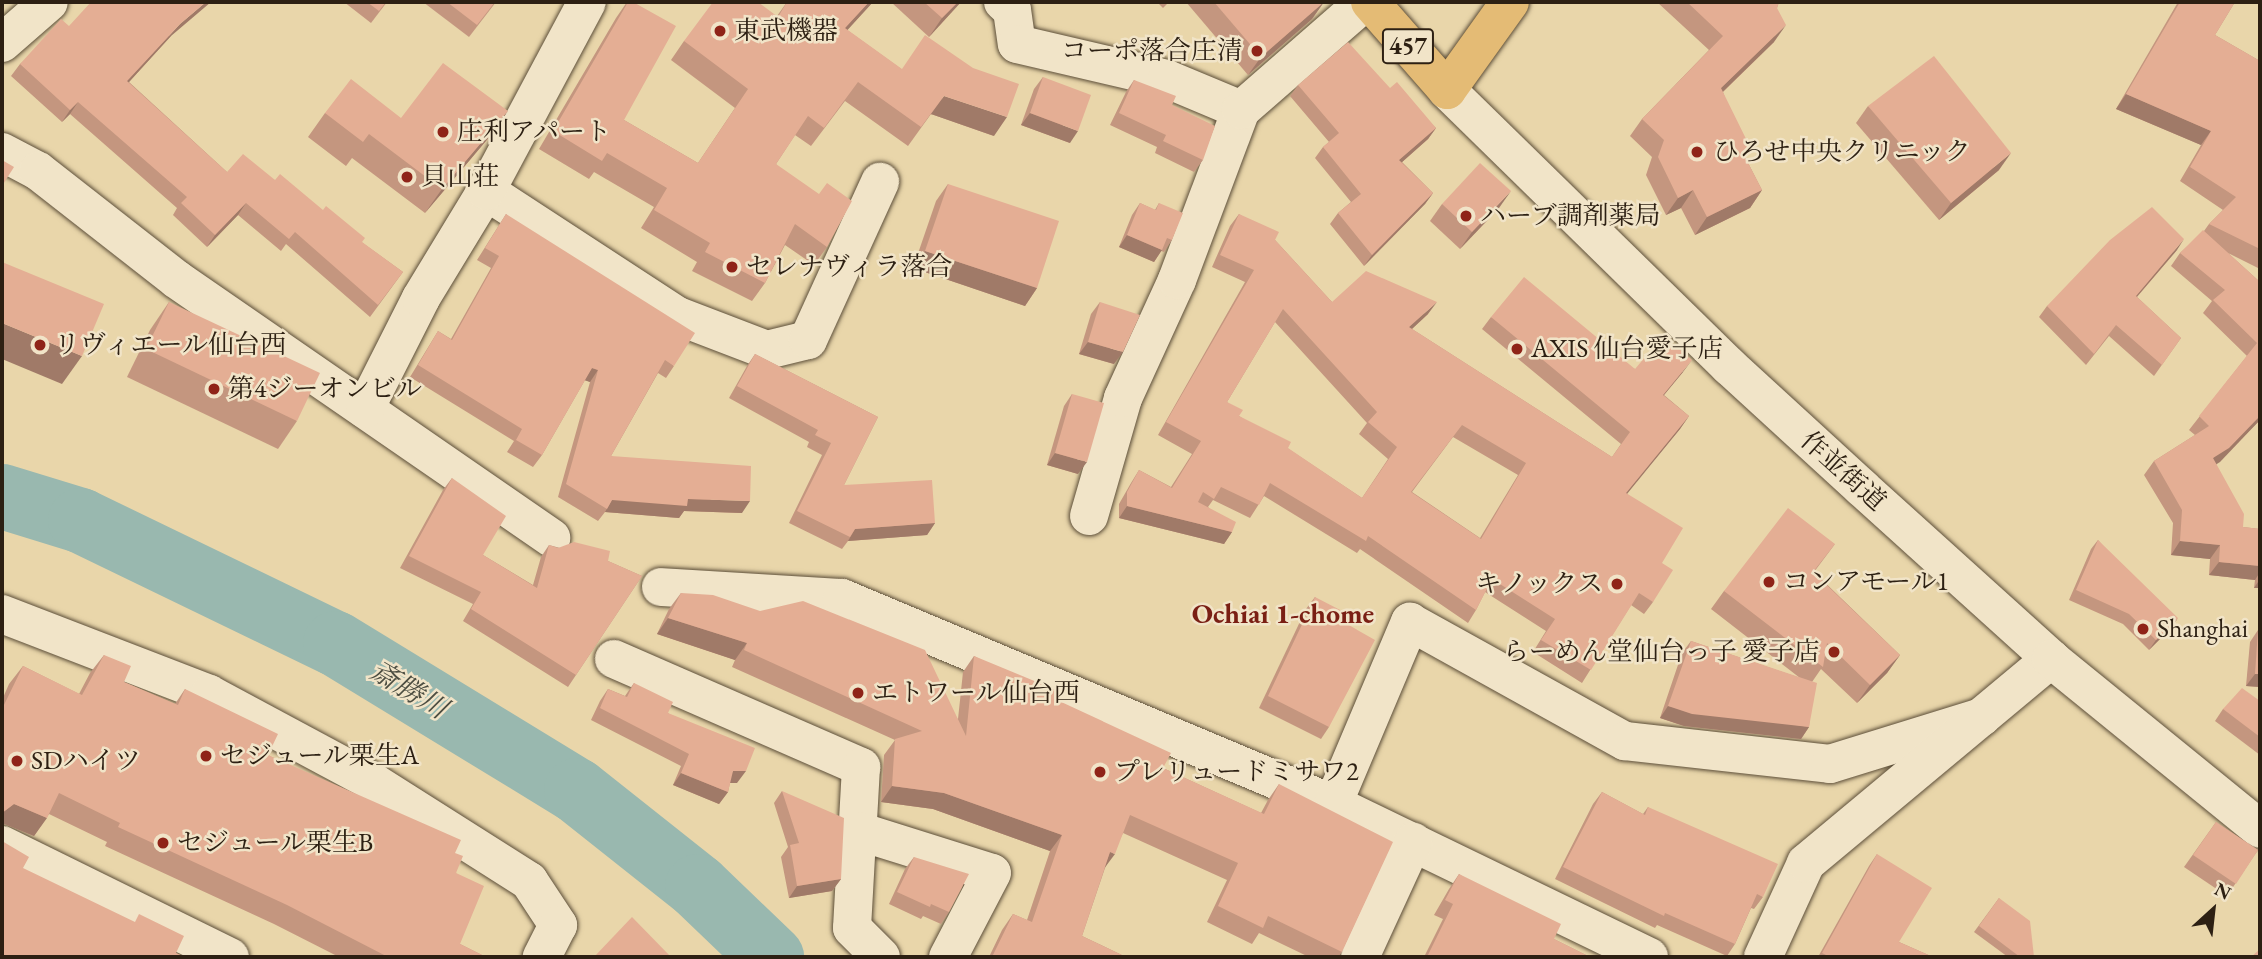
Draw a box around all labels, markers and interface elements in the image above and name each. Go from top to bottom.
place label: 東武機器 [734,15,838,47]
marker: 東武機器 [712,23,728,39]
road number: 457 [1382,26,1434,66]
place label: コーポ落合庄清 [1061,35,1243,67]
marker: コーポ落合庄清 [1249,43,1265,59]
place label: 庄利アパート [457,116,613,148]
marker: 庄利アパート [435,124,451,140]
place label: ひろせ中央クリニック [1713,136,1973,168]
marker: ひろせ中央クリニック [1687,142,1707,162]
place label: 貝山荘 [421,161,499,193]
marker: 貝山荘 [399,169,415,185]
place label: ハーブ調剤薬局 [1480,200,1662,232]
marker: ハーブ調剤薬局 [1458,208,1474,224]
place label: セレナヴィラ落合 [746,251,954,283]
marker: セレナヴィラ落合 [724,259,740,275]
place label: リヴィエール仙台西 [54,329,288,361]
place label: AXIS 仙台愛子店 [1531,333,1724,365]
marker: リヴィエール仙台西 [32,337,48,353]
marker: AXIS 仙台愛子店 [1509,341,1525,357]
place label: 第4ジーオンビル [228,373,422,405]
marker: 第4ジーオンビル [206,381,222,397]
street label: 作並街道 [1794,425,1892,517]
place label: コンアモール1 [1783,566,1950,598]
place label: キノックス [1473,568,1603,600]
marker: コンアモール1 [1761,574,1777,590]
marker: キノックス [1609,576,1625,592]
district label: Ochiai 1-chome [1192,596,1374,630]
place label: Shanghai [2157,613,2248,645]
marker: Shanghai [2135,621,2151,637]
place label: らーめん堂仙台っ子 愛子店 [1503,636,1820,668]
marker: らーめん堂仙台っ子 愛子店 [1826,644,1842,660]
water label: 斎勝川 [364,653,454,725]
place label: エトワール仙台西 [872,677,1080,709]
marker: エトワール仙台西 [850,685,866,701]
place label: セジュール栗生A [220,740,420,772]
place label: SDハイツ [31,745,141,777]
marker: セジュール栗生A [198,748,214,764]
marker: SDハイツ [9,753,25,769]
place label: プレリュードミサワ2 [1114,756,1360,788]
marker: プレリュードミサワ2 [1092,764,1108,780]
place label: セジュール栗生B [177,827,374,859]
marker: セジュール栗生B [155,835,171,851]
north arrow [2178,875,2248,945]
text: N [2210,876,2235,905]

